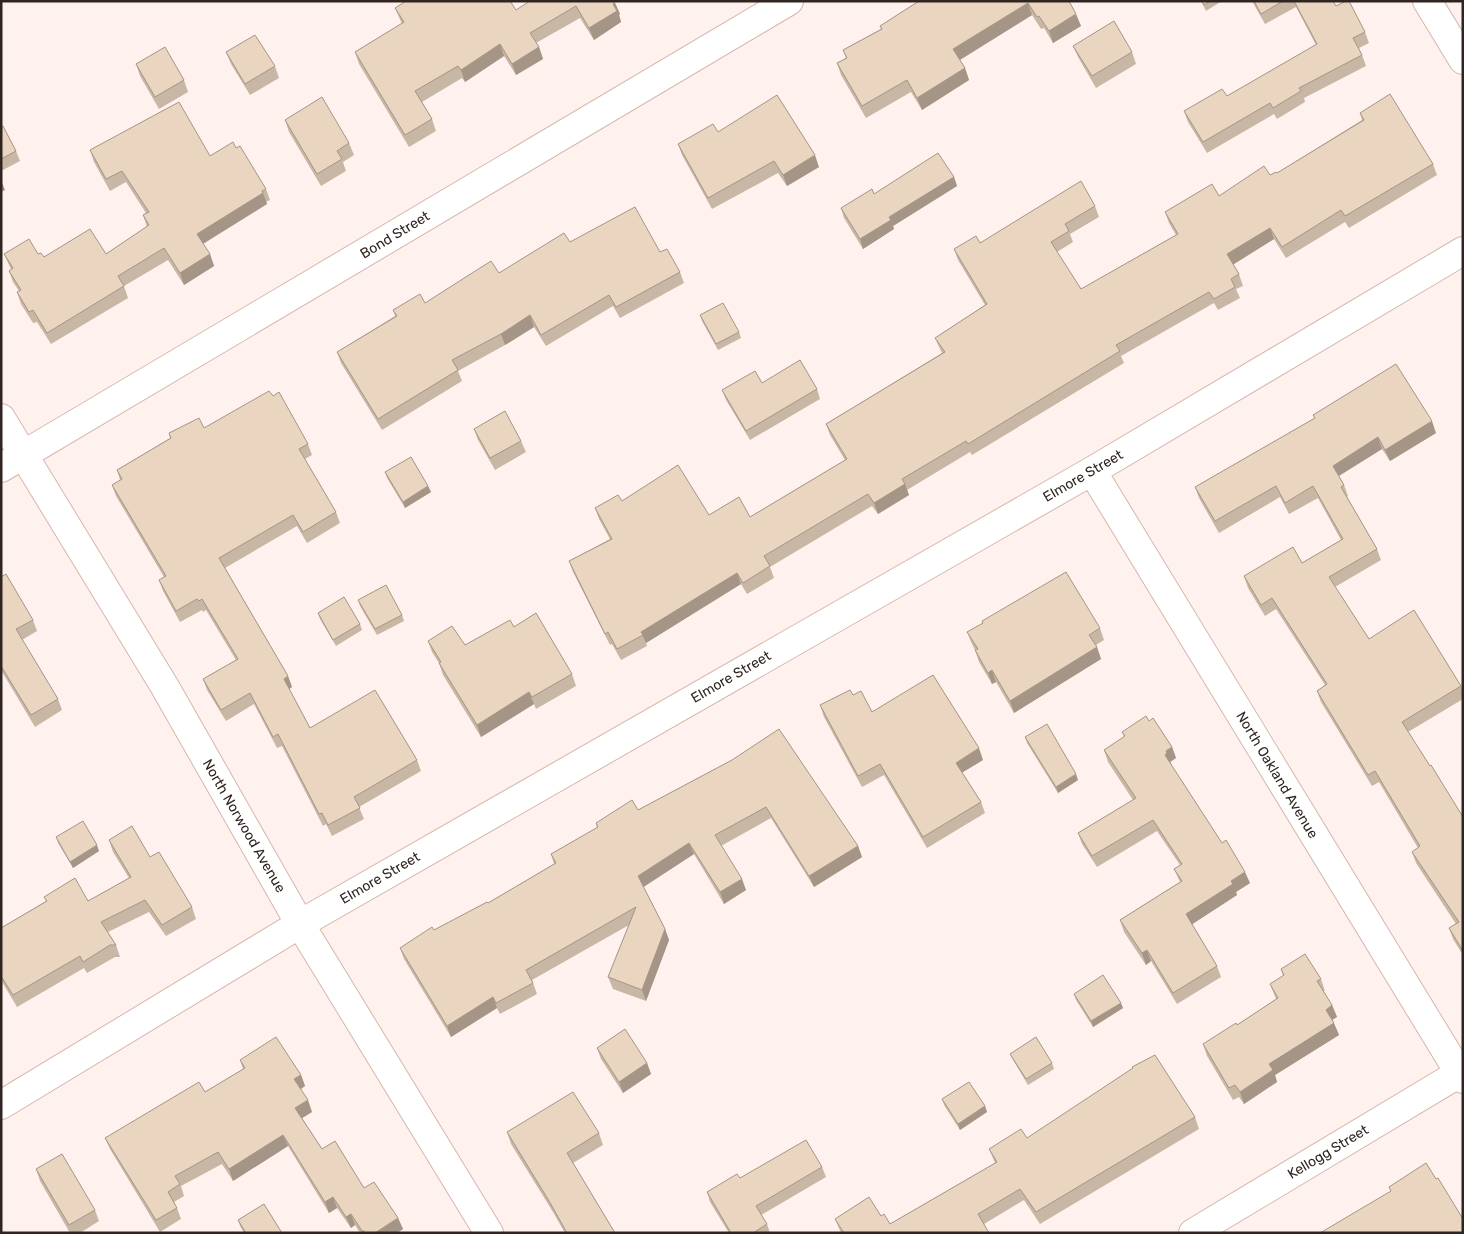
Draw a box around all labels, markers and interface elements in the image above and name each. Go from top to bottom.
street label: Bond Street [357,207,433,262]
street label: Elmore Street [1040,446,1126,506]
street label: Elmore Street [688,647,774,707]
street label: North Oakland Avenue [1232,708,1322,842]
street label: North Norwood Avenue [199,756,289,896]
street label: Elmore Street [337,848,423,908]
street label: Kellogg Street [1284,1121,1372,1183]

